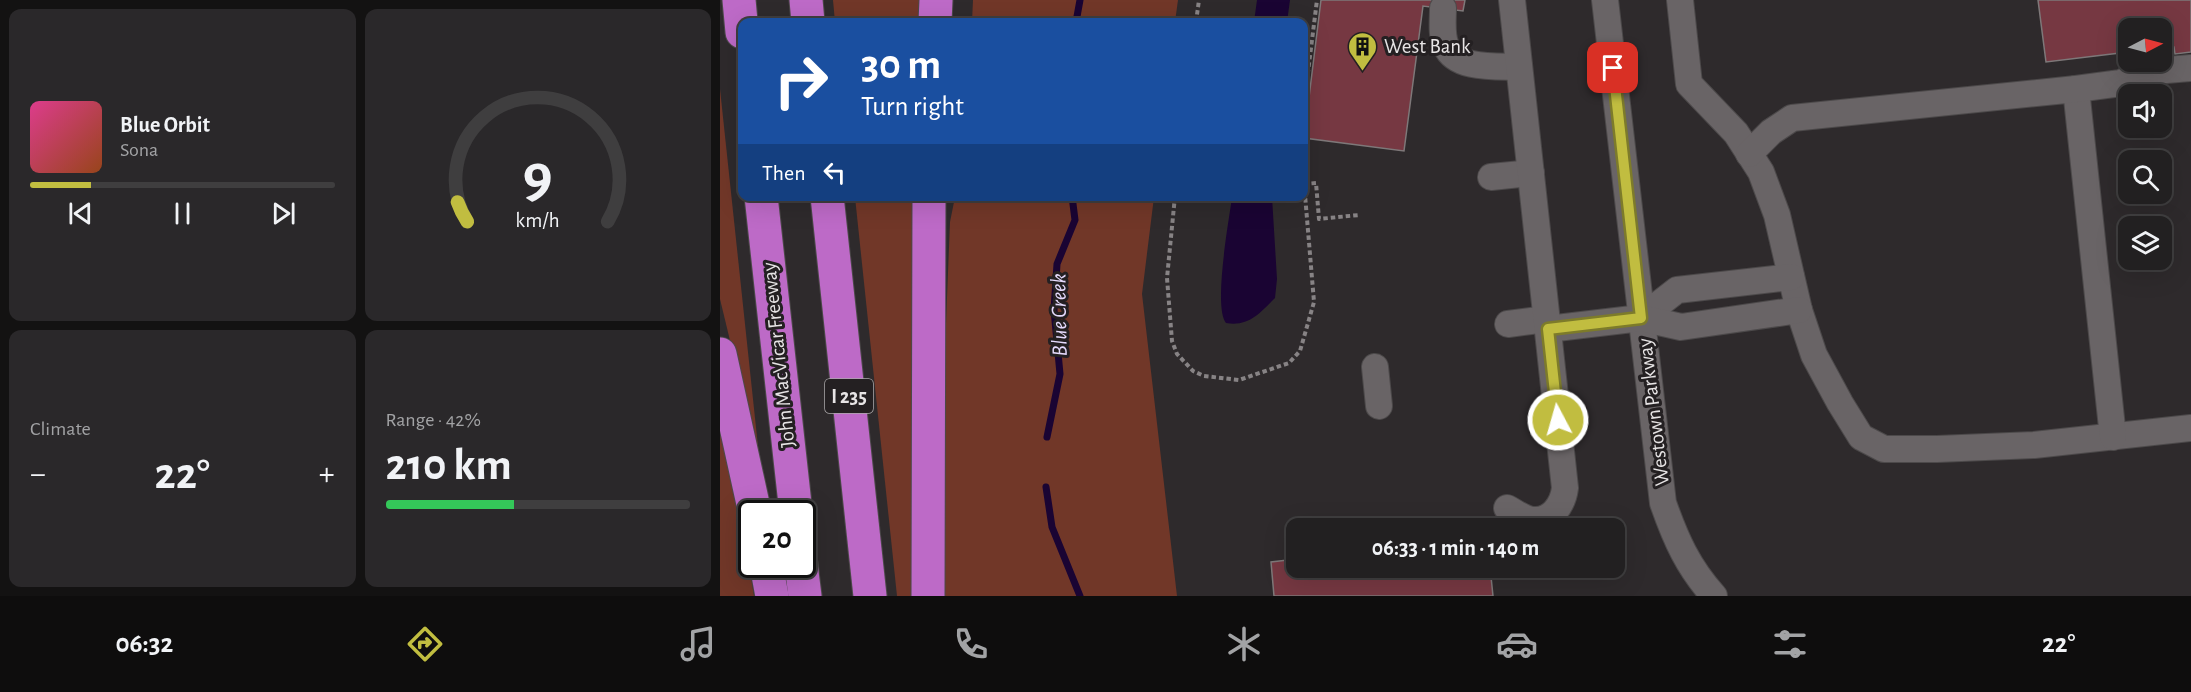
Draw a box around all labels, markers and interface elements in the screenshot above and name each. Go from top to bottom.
north arrow [2118,18,2172,72]
map controls [2118,18,2172,270]
building icon: West Bank [1347,30,1379,72]
place label: West Bank [1384,36,1471,57]
icon: right [762,42,840,120]
pin [1587,42,1638,93]
text: 30 m [861,44,941,86]
icon: arrive [1596,51,1629,84]
button: sound [2118,84,2172,138]
text: Turn right [861,93,964,120]
text: Blue Orbit [120,114,210,136]
text: Sona [120,140,158,160]
text: 9 [523,146,553,208]
button: search [2118,150,2172,204]
icon: left [818,156,851,189]
text: Then [762,162,806,184]
icon: previous [64,197,97,230]
icon: pause [166,197,199,230]
icon: next [267,197,300,230]
text: km/h [516,211,560,232]
button: layers [2118,216,2172,270]
street label: John MacVicar Freeway [758,261,799,449]
water label: Blue Creek [1047,273,1071,357]
street label: Westown Parkway [1634,337,1673,487]
road number: I 235 [825,379,873,413]
position arrow [1526,388,1590,452]
text: Range · 42% [386,410,481,430]
text: Climate [30,419,91,439]
text: 210 km [386,443,512,488]
text: 22° [154,452,210,497]
text: − [30,458,46,491]
text: + [319,458,334,491]
speed limit sign: 20 [738,500,816,578]
text: 06:33 · 1 min · 140 m [1372,537,1539,559]
icon: directions [404,623,446,665]
icon: music [677,623,719,665]
icon: phone [950,623,992,665]
icon: climate [1223,623,1265,665]
icon: car [1496,623,1538,665]
icon: filters [1769,623,1811,665]
text: 06:32 [115,630,173,657]
text: 22° [2042,630,2075,657]

